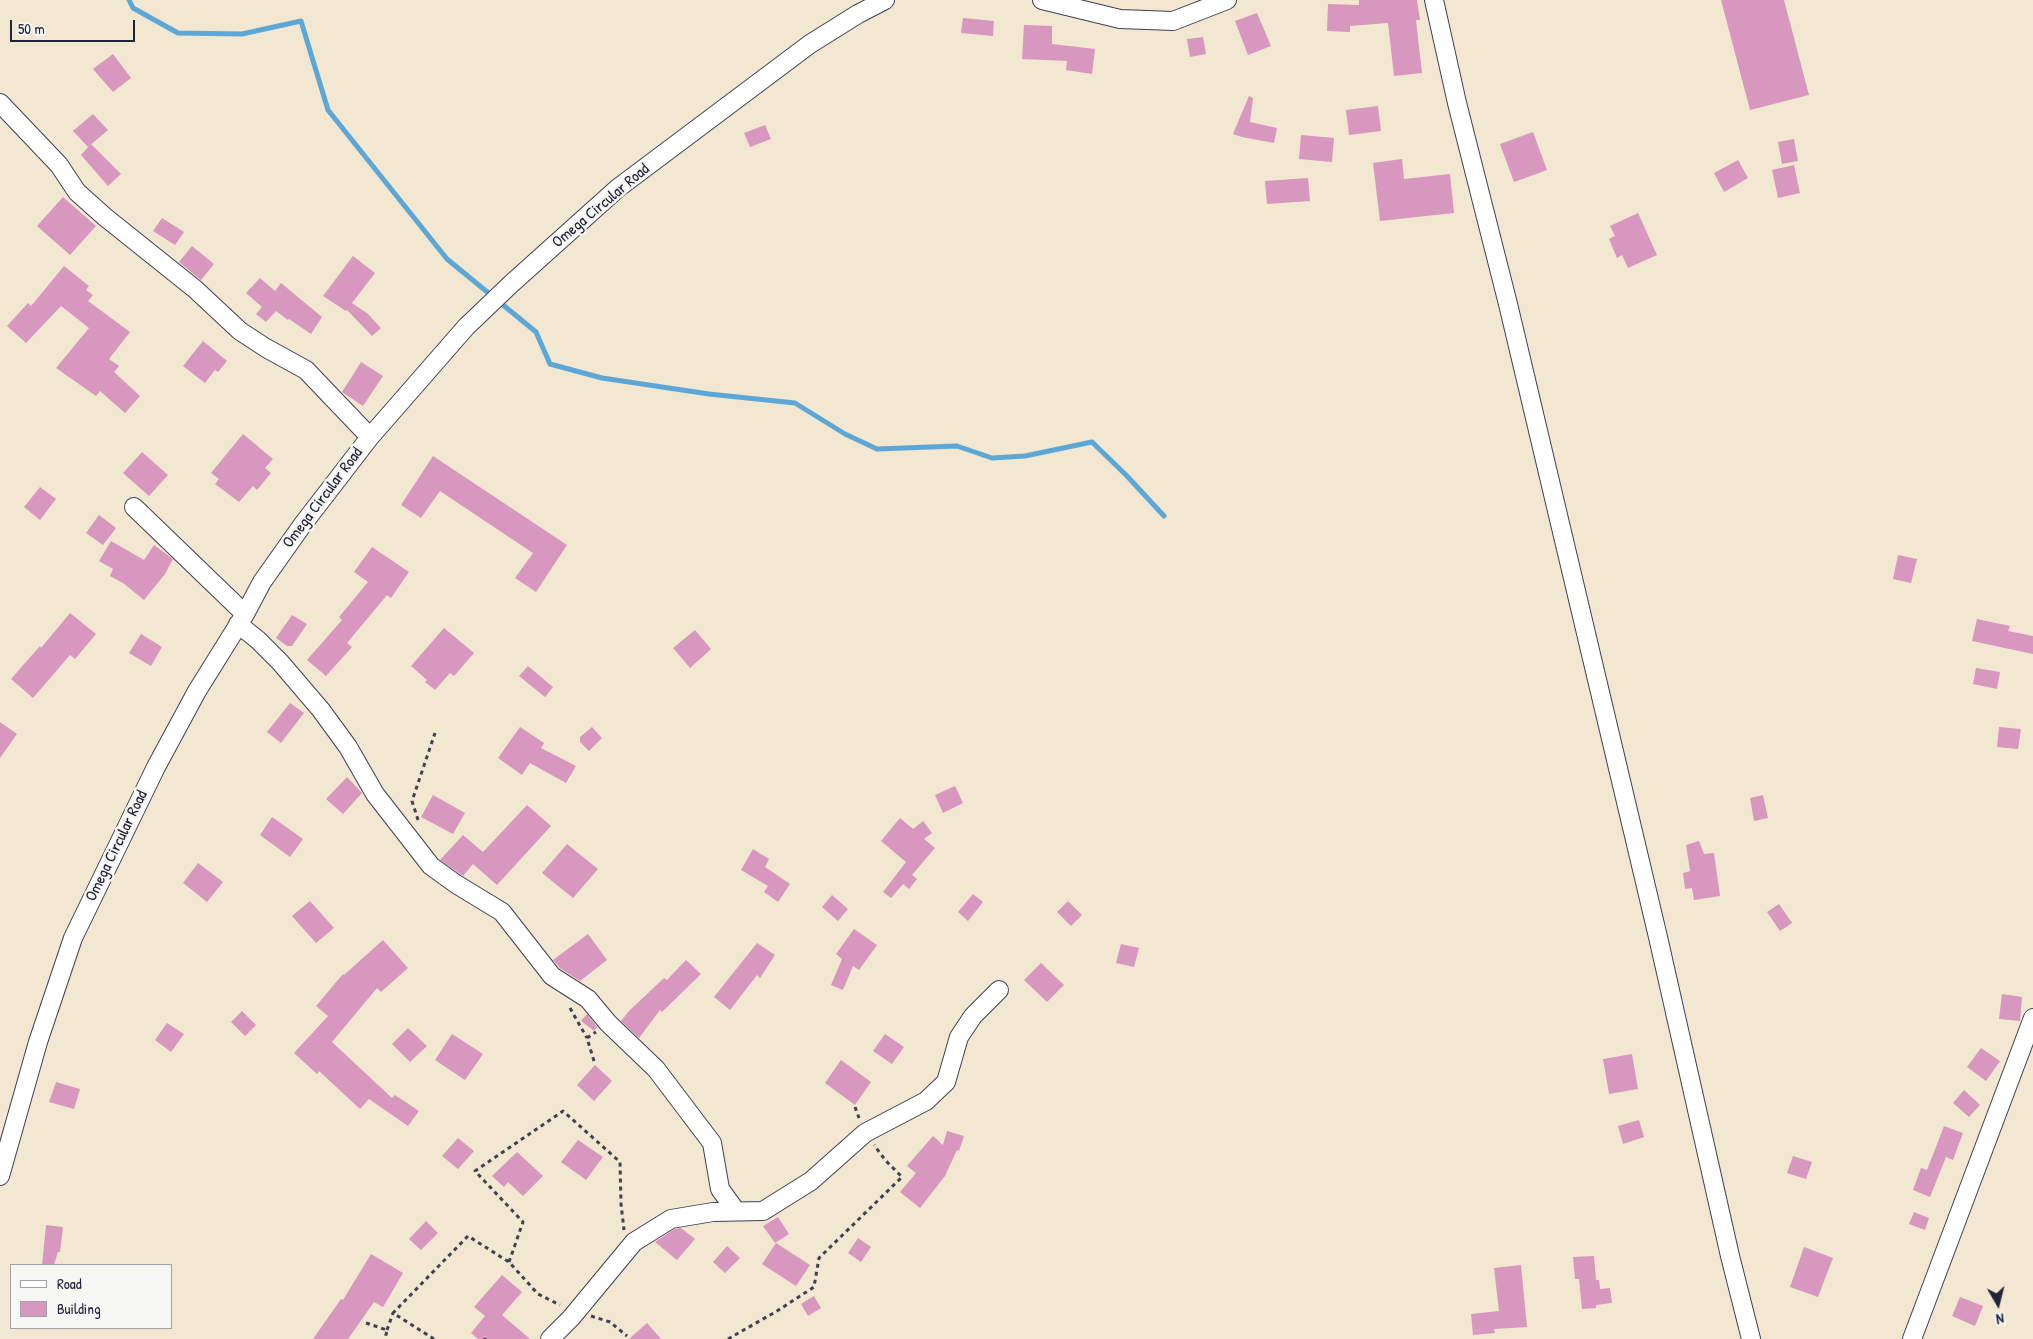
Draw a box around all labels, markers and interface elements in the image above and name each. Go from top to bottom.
scale bar [12,10,138,42]
text: 50 m [18,18,45,39]
street label: Omega Circular Road [549,160,653,252]
street label: Omega Circular Road [279,444,367,552]
street label: Omega Circular Road [82,787,152,905]
legend [10,1264,172,1329]
text: Road [57,1273,82,1294]
north arrow [1973,1279,2023,1329]
text: Building [57,1298,101,1319]
text: N [1995,1309,2005,1329]

